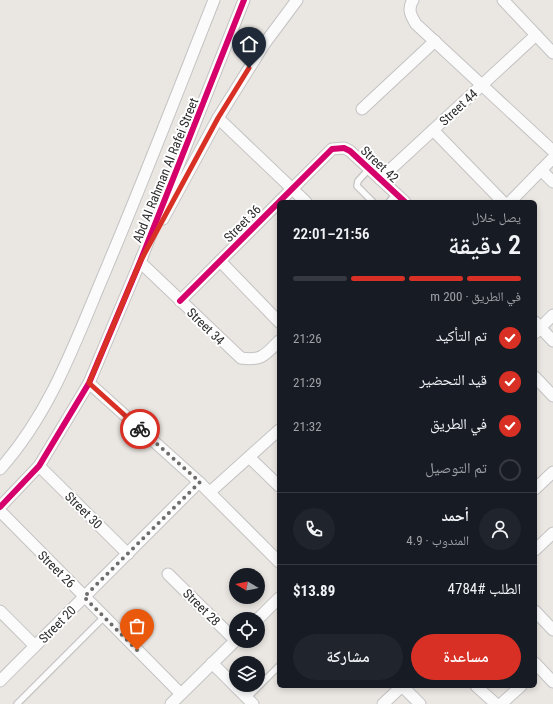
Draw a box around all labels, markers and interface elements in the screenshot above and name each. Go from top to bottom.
pin [232,27,266,68]
icon: home [238,33,260,55]
street label: Street 44 [436,86,481,129]
street label: Abd Al Rahman Al Rafei Street [130,96,201,245]
street label: Street 42 [358,143,402,186]
street label: Street 36 [221,202,264,245]
text: يصل خلال [472,210,521,225]
text: 21:56–22:01 [293,225,370,243]
text: 2 دقيقة [448,230,521,260]
text: في الطريق · 200 m [430,289,521,304]
street label: Street 34 [184,305,228,348]
text: تم التأكيد [436,327,487,345]
icon: check [499,327,521,349]
text: 21:26 [293,331,322,346]
text: قيد التحضير [419,371,487,389]
icon: check [499,371,521,393]
text: 21:29 [293,375,322,390]
courier [120,409,160,449]
text: في الطريق [430,415,487,433]
icon: check [499,415,521,437]
icon: bike [129,418,151,440]
text: 21:32 [293,419,322,434]
text: تم التوصيل [425,459,487,477]
street label: Street 30 [62,489,105,532]
text: أحمد [442,507,469,525]
button: phone [293,508,335,550]
button: person [479,508,521,550]
text: المندوب · 4.9 [406,533,469,548]
street label: Street 26 [35,548,78,591]
north arrow [229,568,265,604]
map controls [229,568,265,692]
text: الطلب #4784 [448,580,521,598]
text: $13.89 [293,582,335,600]
street label: Street 28 [180,586,223,629]
street label: Street 20 [36,603,79,646]
pin [120,609,154,650]
button: locate [229,612,265,648]
icon: bag [126,615,148,637]
button: مشاركة [293,634,403,680]
button: مساعدة [411,634,521,680]
button: layers [229,656,265,692]

